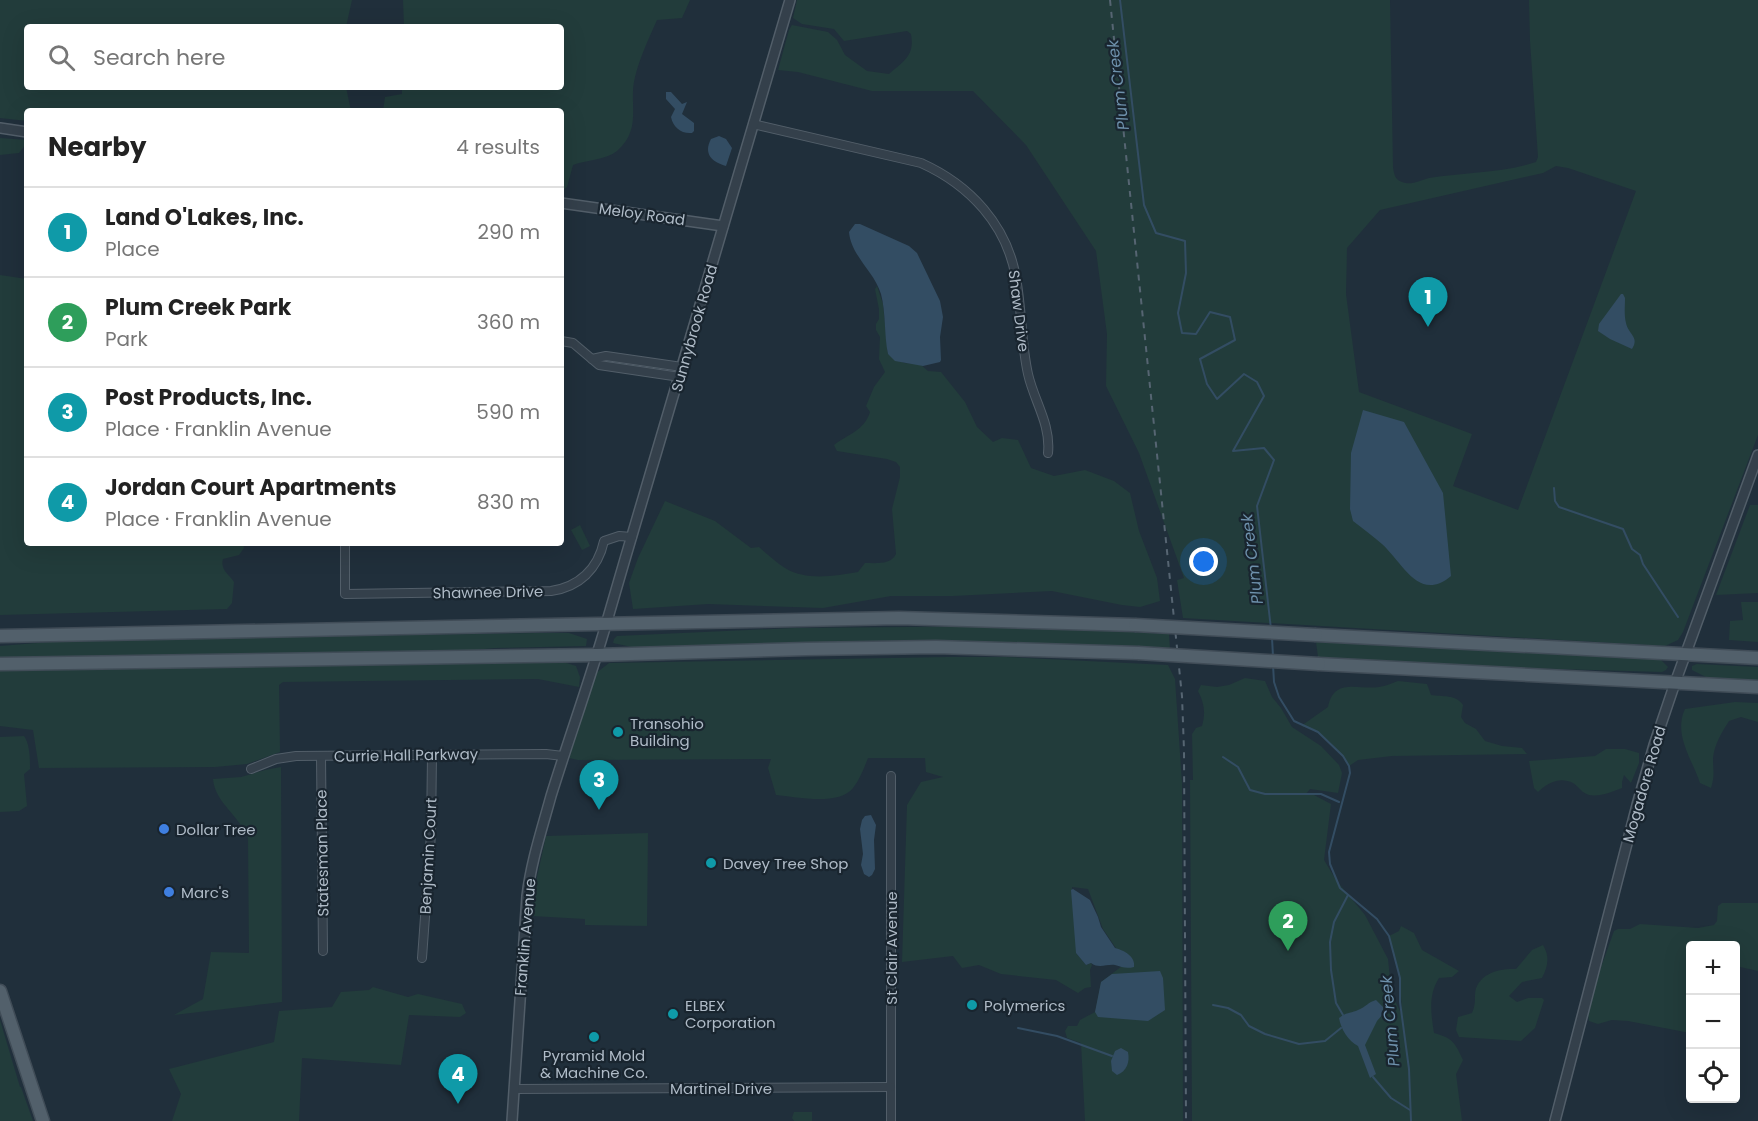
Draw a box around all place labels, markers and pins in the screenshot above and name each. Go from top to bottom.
pin: 1 [1408,278,1448,327]
place label: Transohio Building [630,713,704,751]
marker: Transohio Building [611,725,625,739]
pin: 3 [580,760,618,810]
place label: Dollar Tree [176,819,256,840]
marker: Dollar Tree [157,822,171,836]
place label: Davey Tree Shop [723,853,848,874]
marker: Davey Tree Shop [704,856,718,870]
place label: Marc's [181,882,229,903]
marker: Marc's [162,885,176,899]
pin: 2 [1268,902,1308,951]
place label: ELBEX Corporation [685,995,776,1033]
place label: Polymerics [984,995,1066,1016]
marker: Polymerics [965,998,979,1012]
marker: ELBEX Corporation [666,1007,680,1021]
marker: Pyramid Mold & Machine Co. [587,1030,601,1044]
place label: Pyramid Mold & Machine Co. [540,1045,648,1083]
pin: 4 [438,1054,478,1104]

